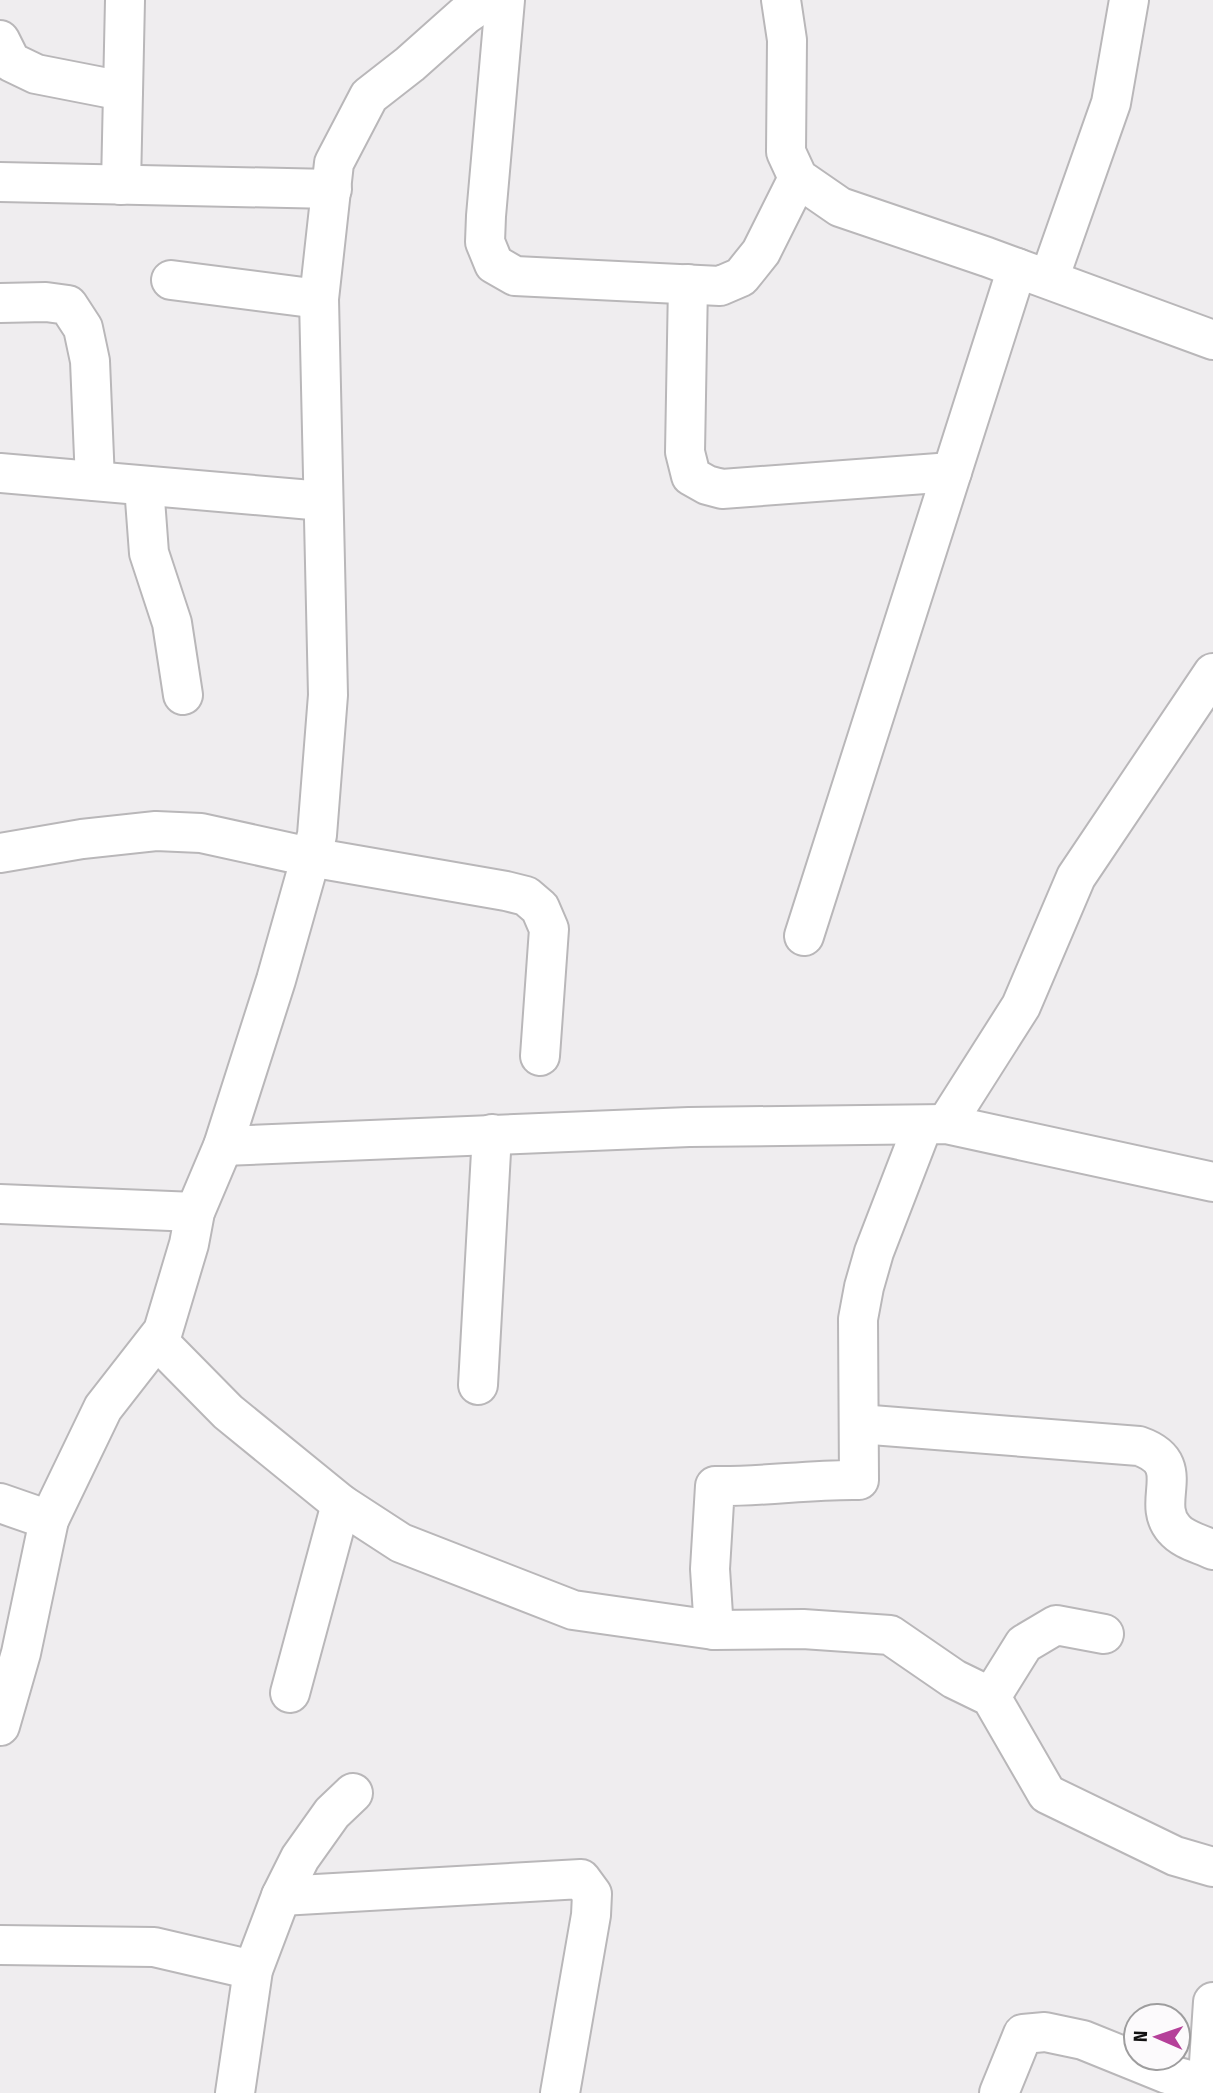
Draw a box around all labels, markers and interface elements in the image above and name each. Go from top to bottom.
north arrow [1122,2002,1192,2072]
text: N [1129,2030,1152,2043]

